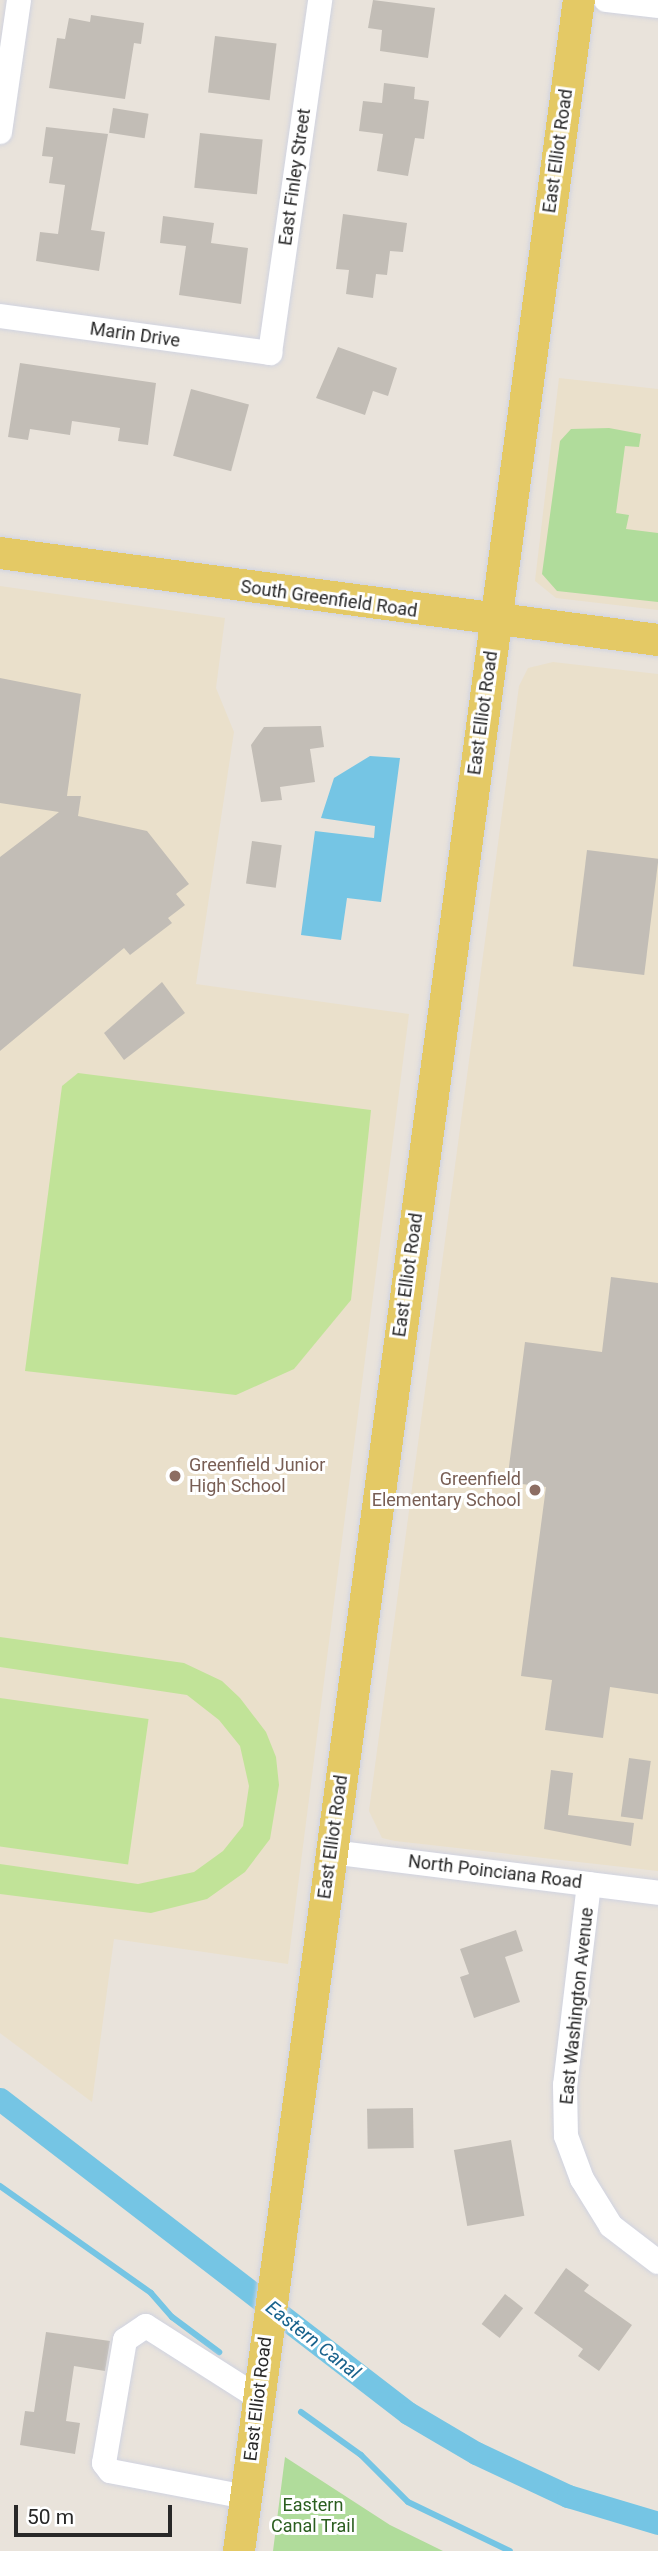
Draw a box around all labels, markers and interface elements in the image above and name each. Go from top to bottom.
street label: East Elliot Road [539,88,577,214]
street label: East Finley Street [275,107,315,247]
street label: Marin Drive [89,318,181,352]
street label: South Greenfield Road [239,576,419,622]
street label: East Elliot Road [464,650,502,776]
street label: East Elliot Road [389,1212,427,1338]
place label: Greenfield Junior High School [189,1455,325,1498]
marker: Greenfield Junior High School [167,1468,183,1484]
place label: Greenfield Elementary School [372,1469,521,1512]
marker: Greenfield Elementary School [527,1482,543,1498]
street label: East Elliot Road [314,1774,352,1900]
street label: North Poinciana Road [407,1851,583,1893]
street label: East Washington Avenue [556,1906,598,2106]
water label: Eastern Canal [261,2296,365,2384]
street label: East Elliot Road [240,2336,276,2462]
scale bar [18,2492,175,2536]
park label: Eastern Canal Trail [271,2495,355,2538]
text: 50 m [27,2505,74,2529]

